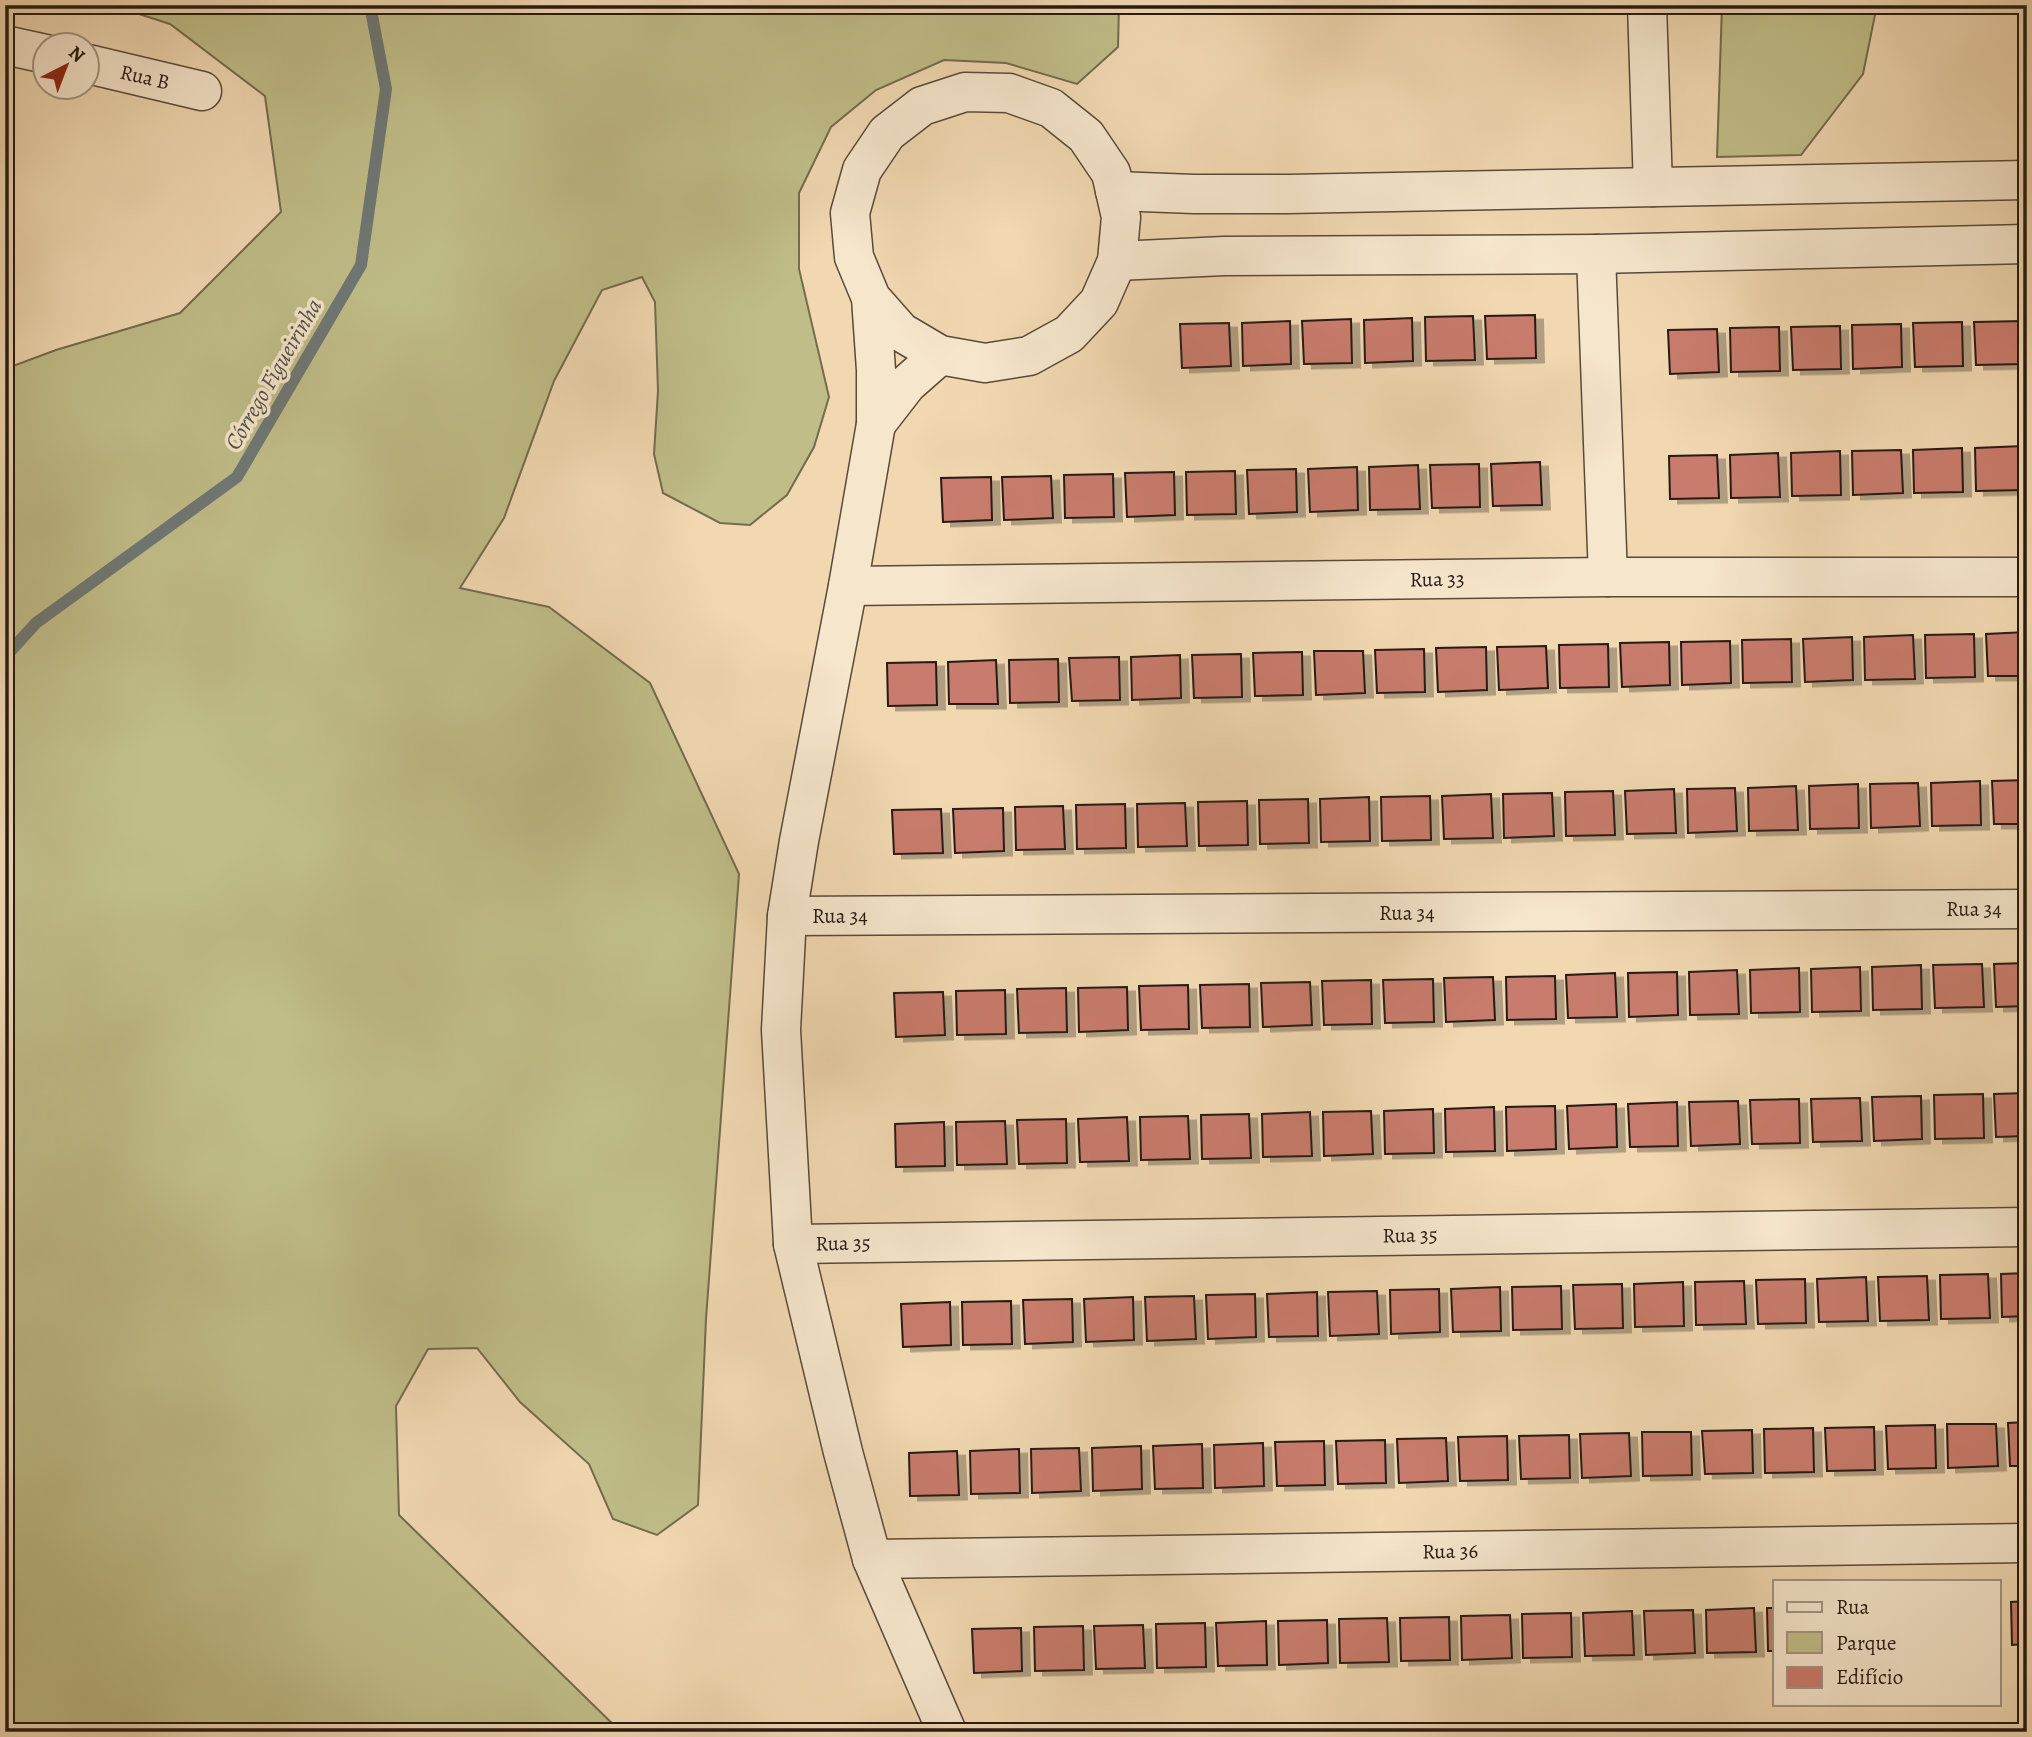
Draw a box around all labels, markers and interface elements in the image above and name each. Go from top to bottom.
north arrow [32,32,102,102]
text: N [63,40,91,69]
street label: Rua B [117,58,173,96]
water label: Córrego Figueirinha [218,293,330,456]
street label: Rua 33 [1409,565,1465,593]
street label: Rua 34 [1946,895,2002,923]
street label: Rua 34 [1379,899,1435,927]
street label: Rua 34 [812,902,868,930]
street label: Rua 35 [1382,1221,1438,1249]
street label: Rua 35 [815,1229,871,1257]
street label: Rua 36 [1422,1537,1479,1565]
legend [1773,1580,2000,1706]
text: Rua [1836,1593,1870,1621]
text: Parque [1836,1629,1896,1657]
text: Edifício [1836,1663,1903,1691]

